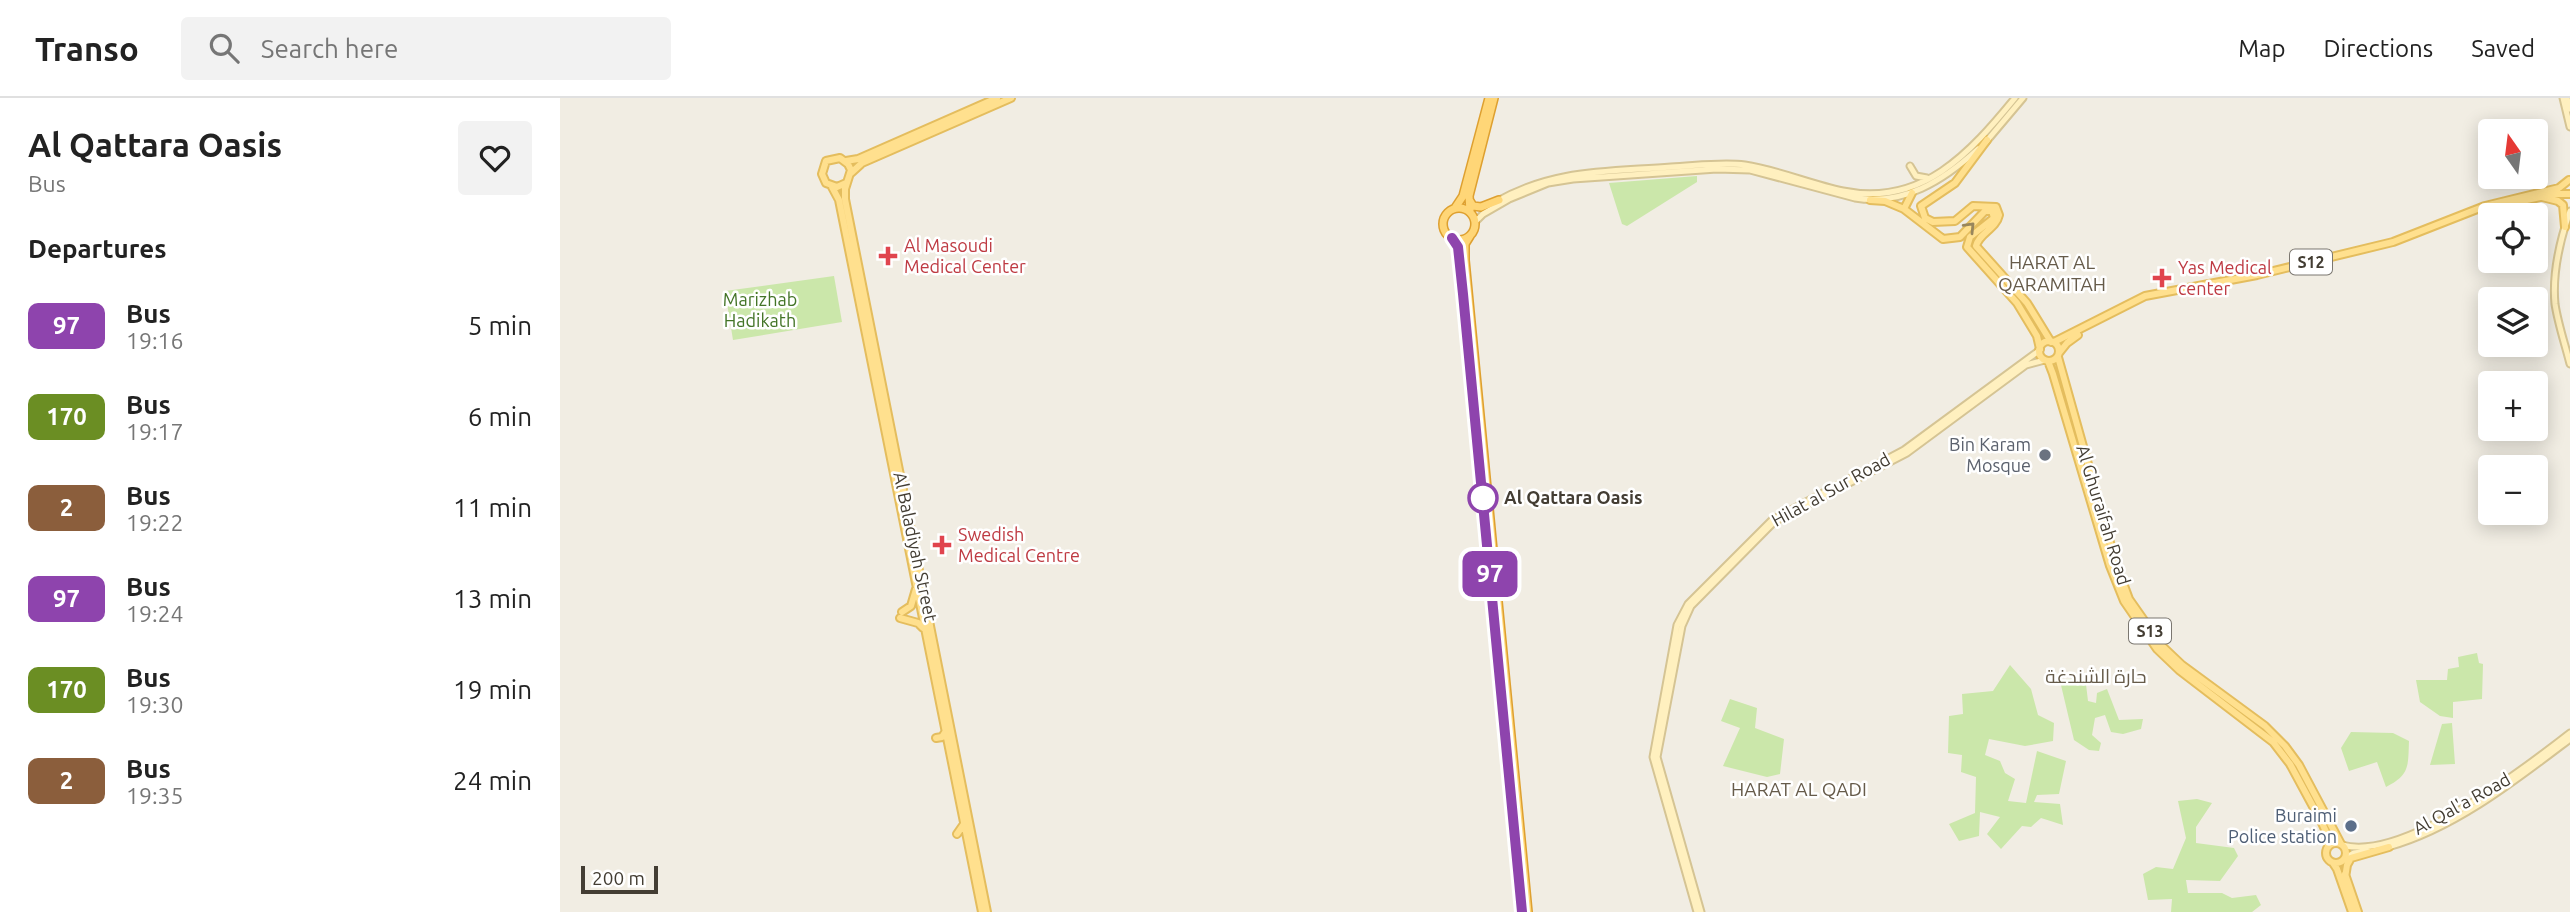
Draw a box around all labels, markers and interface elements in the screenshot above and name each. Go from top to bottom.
search box [181,17,671,80]
icon: search [205,29,243,67]
text: Transo [35,30,139,67]
text: Search here [261,34,398,63]
text: Map [2238,35,2285,62]
text: Directions [2323,35,2433,62]
text: Saved [2471,35,2535,62]
north arrow [2478,119,2548,189]
map controls [2478,119,2548,525]
button: heart [458,121,532,195]
text: Al Qattara Oasis [28,126,282,163]
text: Bus [28,171,66,196]
button: locate [2478,203,2548,273]
one-way arrow [1962,222,1975,235]
text: Departures [28,234,166,263]
place label: Al Masoudi Medical Center [904,235,1026,276]
marker: Al Masoudi Medical Center [878,246,898,266]
road number: S12 [2290,250,2332,274]
district label: HARAT AL QARAMITAH [1998,251,2106,295]
place label: Yas Medical center [2178,257,2272,298]
marker: Yas Medical center [2152,268,2172,288]
button: layers [2478,287,2548,357]
park label: Marizhab Hadikath [723,289,797,330]
text: Bus [126,299,171,328]
text: 5 min [468,311,532,340]
text: 97 [53,312,80,339]
text: 19:16 [126,328,184,353]
button: + [2478,371,2548,441]
text: Bus [126,390,171,419]
text: 6 min [468,402,532,431]
text: 170 [46,403,87,430]
text: 19:17 [126,419,184,444]
place label: Bin Karam Mosque [1949,434,2031,475]
street label: Al Ghuraifah Road [2073,442,2135,587]
marker: Bin Karam Mosque [2037,447,2053,463]
street label: Hilat al Sur Road [1768,448,1893,530]
button: − [2478,455,2548,525]
street label: Al Baladiyah Street [890,470,942,624]
text: Bus [126,481,171,510]
marker: Al Qattara Oasis [1468,483,1498,513]
place label: Al Qattara Oasis [1504,487,1643,507]
text: 11 min [453,493,532,522]
text: 2 [60,494,73,521]
text: 19:22 [126,510,184,535]
place label: Swedish Medical Centre [958,524,1080,565]
marker: Swedish Medical Centre [932,535,952,555]
line badge: 97 [1458,551,1522,597]
text: 97 [1476,560,1504,587]
text: Bus [126,572,171,601]
text: 13 min [453,584,532,613]
text: 97 [53,585,80,612]
text: 19:24 [126,601,184,626]
road number: S13 [2129,618,2171,644]
text: Bus [126,663,171,692]
district label: حارة الشندغة [2045,665,2147,688]
text: 19 min [453,675,532,704]
text: 170 [46,676,87,703]
text: 19:30 [126,692,184,717]
text: Bus [126,754,171,783]
text: 24 min [453,766,532,795]
text: 2 [60,767,73,794]
street label: Al Qal'a Road [2410,768,2514,839]
district label: HARAT AL QADI [1731,778,1867,800]
text: 19:35 [126,783,184,808]
place label: Buraimi Police station [2228,805,2337,846]
marker: Buraimi Police station [2343,818,2359,834]
scale bar [581,863,658,895]
text: 200 m [592,867,645,889]

